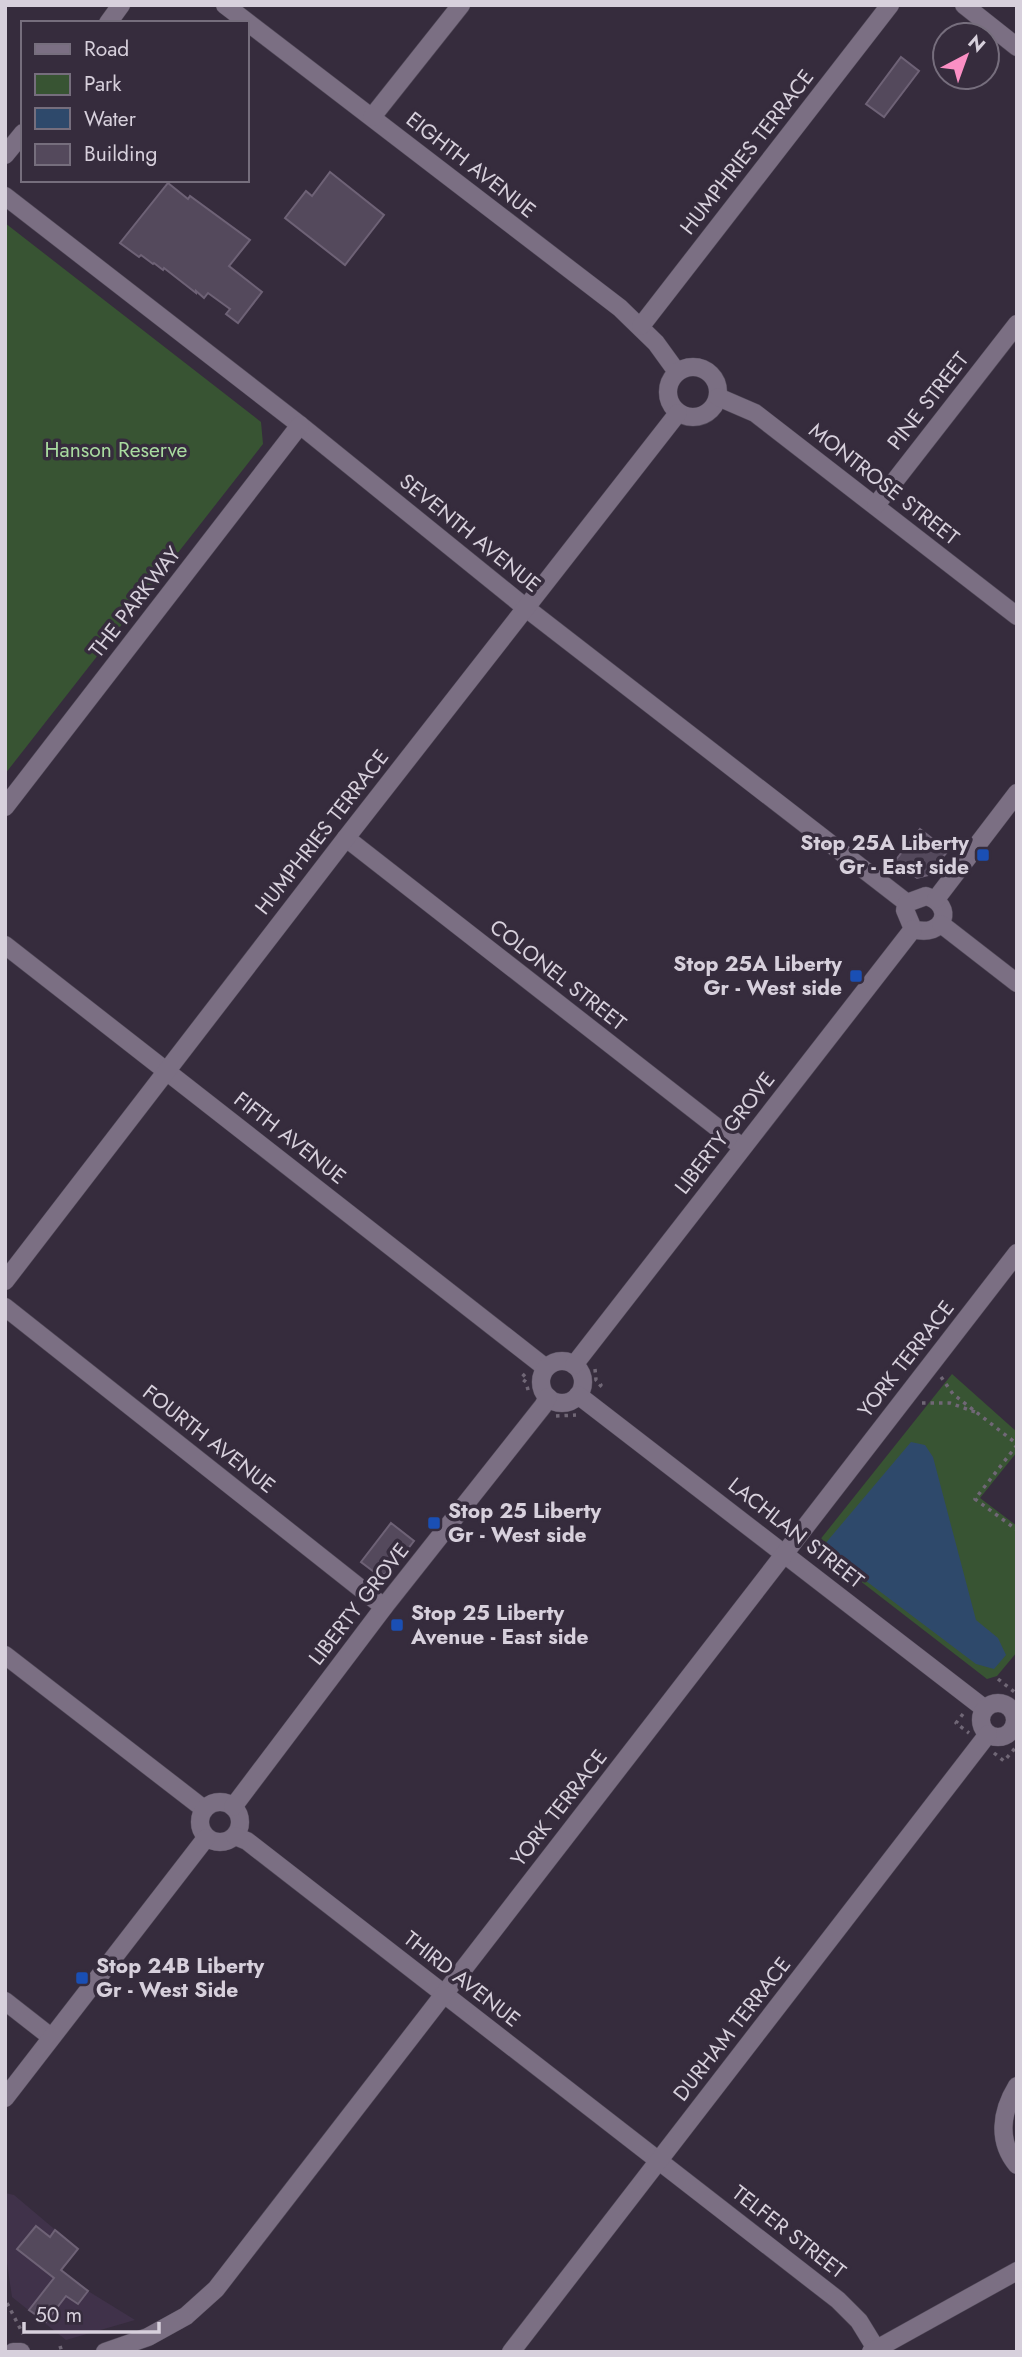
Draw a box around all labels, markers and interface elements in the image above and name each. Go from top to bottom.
legend [21,21,248,182]
north arrow [931,21,1001,91]
text: N [962,28,991,59]
text: Road [84,34,129,64]
street label: HUMPHRIES TERRACE [673,63,821,241]
text: Park [84,69,122,99]
text: Water [84,104,137,134]
street label: EIGHTH AVENUE [400,105,542,225]
text: Building [84,139,157,169]
street label: PINE STREET [880,346,976,456]
street label: MONTROSE STREET [803,416,966,552]
park label: Hanson Reserve [45,435,188,465]
street label: SEVENTH AVENUE [393,467,547,599]
street label: THE PARKWAY [82,540,188,664]
street label: HUMPHRIES TERRACE [248,743,396,921]
place label: Stop 25A Liberty Gr - East side [800,828,970,882]
marker: Stop 25A Liberty Gr - East side [975,847,991,863]
street label: COLONEL STREET [483,912,633,1038]
place label: Stop 25A Liberty Gr - West side [673,949,843,1003]
marker: Stop 25A Liberty Gr - West side [848,968,864,984]
street label: LIBERTY GROVE [668,1066,782,1200]
street label: FIFTH AVENUE [228,1085,352,1191]
street label: YORK TERRACE [851,1294,961,1424]
street label: FOURTH AVENUE [136,1378,282,1500]
street label: LACHLAN STREET [722,1470,870,1596]
place label: Stop 25 Liberty Gr - West side [448,1496,602,1550]
marker: Stop 25 Liberty Gr - West side [426,1515,442,1531]
street label: LIBERTY GROVE [302,1537,416,1671]
place label: Stop 25 Liberty Avenue - East side [410,1598,589,1652]
marker: Stop 25 Liberty Avenue - East side [389,1617,405,1633]
street label: YORK TERRACE [504,1743,614,1873]
street label: THIRD AVENUE [397,1924,527,2034]
place label: Stop 24B Liberty Gr - West Side [96,1951,265,2005]
street label: DURHAM TERRACE [666,1951,798,2107]
marker: Stop 24B Liberty Gr - West Side [74,1970,90,1986]
street label: TELFER STREET [726,2178,852,2286]
scale bar [24,2290,159,2334]
text: 50 m [35,2300,82,2330]

